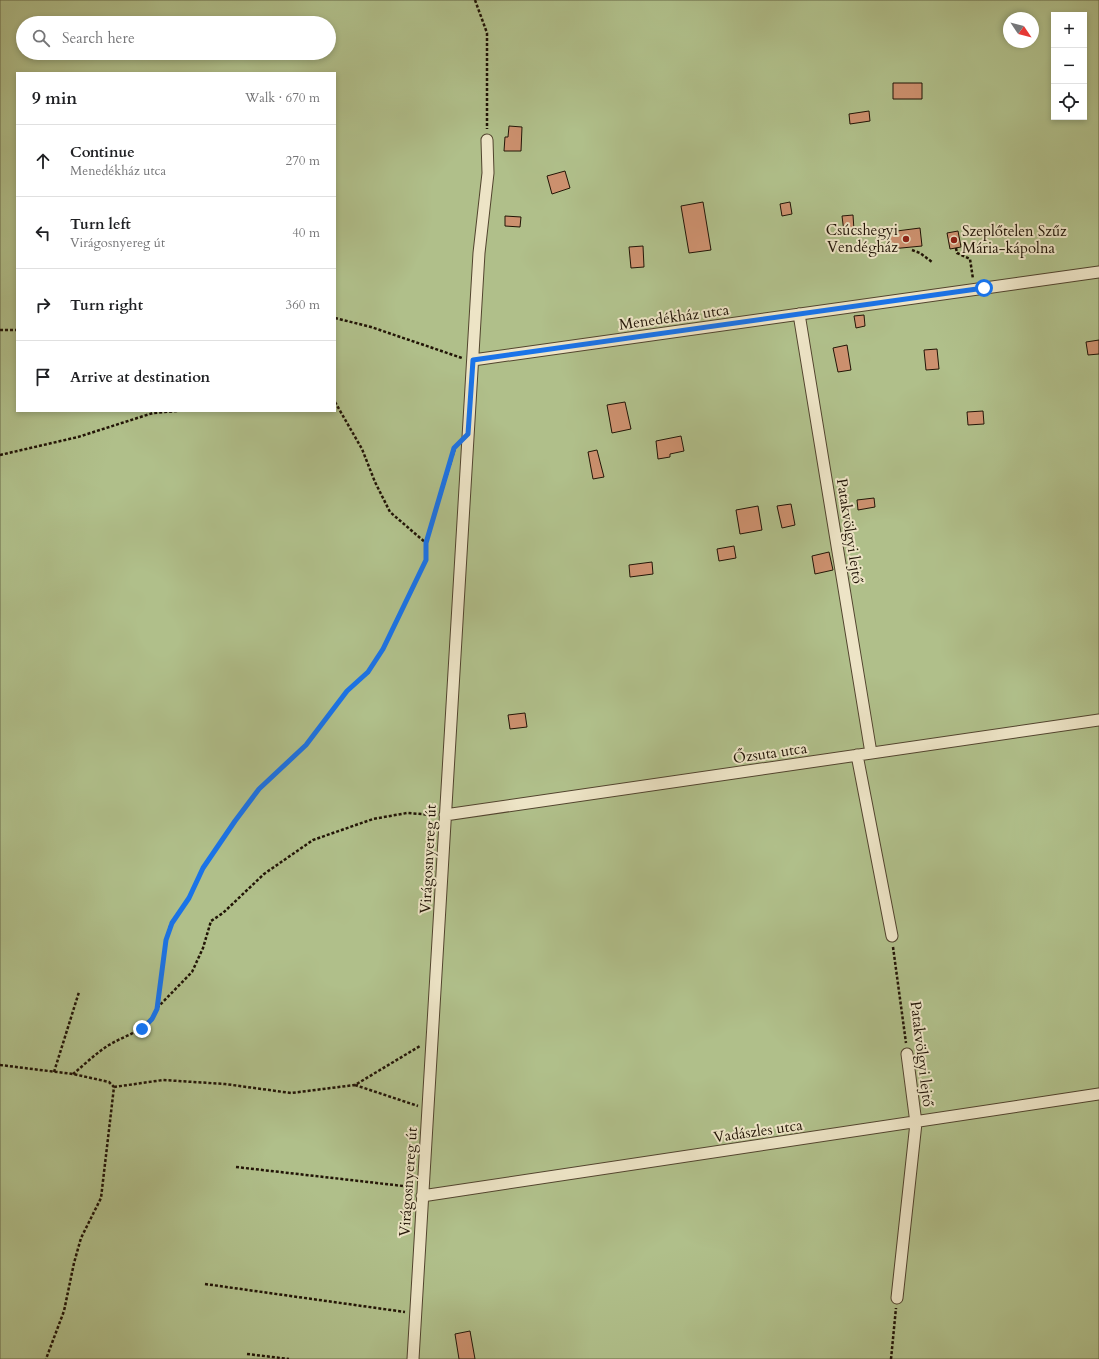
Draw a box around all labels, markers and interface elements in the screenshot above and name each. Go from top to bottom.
north arrow [1003,12,1039,48]
map controls [1051,12,1087,120]
button: + [1051,12,1087,48]
search box [16,16,336,60]
icon: search [30,27,52,49]
text: Search here [62,28,135,48]
button: − [1051,48,1087,84]
button: locate [1051,84,1087,120]
text: 9 min [32,87,77,110]
text: Walk · 670 m [245,89,320,107]
text: Continue [70,142,135,162]
icon: ahead [32,150,54,172]
text: 270 m [286,152,320,170]
text: Menedékház utca [70,162,166,180]
text: Turn left [70,214,131,234]
place label: Csúcshegyi Vendégház [826,220,898,257]
place label: Szeplőtelen Szűz Mária-kápolna [962,221,1067,258]
icon: left [32,222,54,244]
text: 40 m [292,224,320,242]
text: Virágosnyereg út [70,234,165,252]
marker: Csúcshegyi Vendégház [901,234,911,244]
marker: Szeplőtelen Szűz Mária-kápolna [949,235,959,245]
route start [975,279,993,297]
icon: right [32,294,54,316]
text: Turn right [70,295,143,315]
text: 360 m [286,296,320,314]
street label: Menedékház utca [618,299,731,335]
icon: arrive [32,366,54,388]
text: Arrive at destination [70,367,210,387]
street label: Patakvölgyi lejtő [832,477,868,585]
street label: Őzsuta utca [732,738,809,768]
street label: Virágosnyereg út [415,803,441,914]
street label: Patakvölgyi lejtő [906,1000,938,1108]
route end [133,1020,151,1038]
street label: Vadászles utca [712,1115,804,1147]
street label: Virágosnyereg út [394,1126,422,1237]

